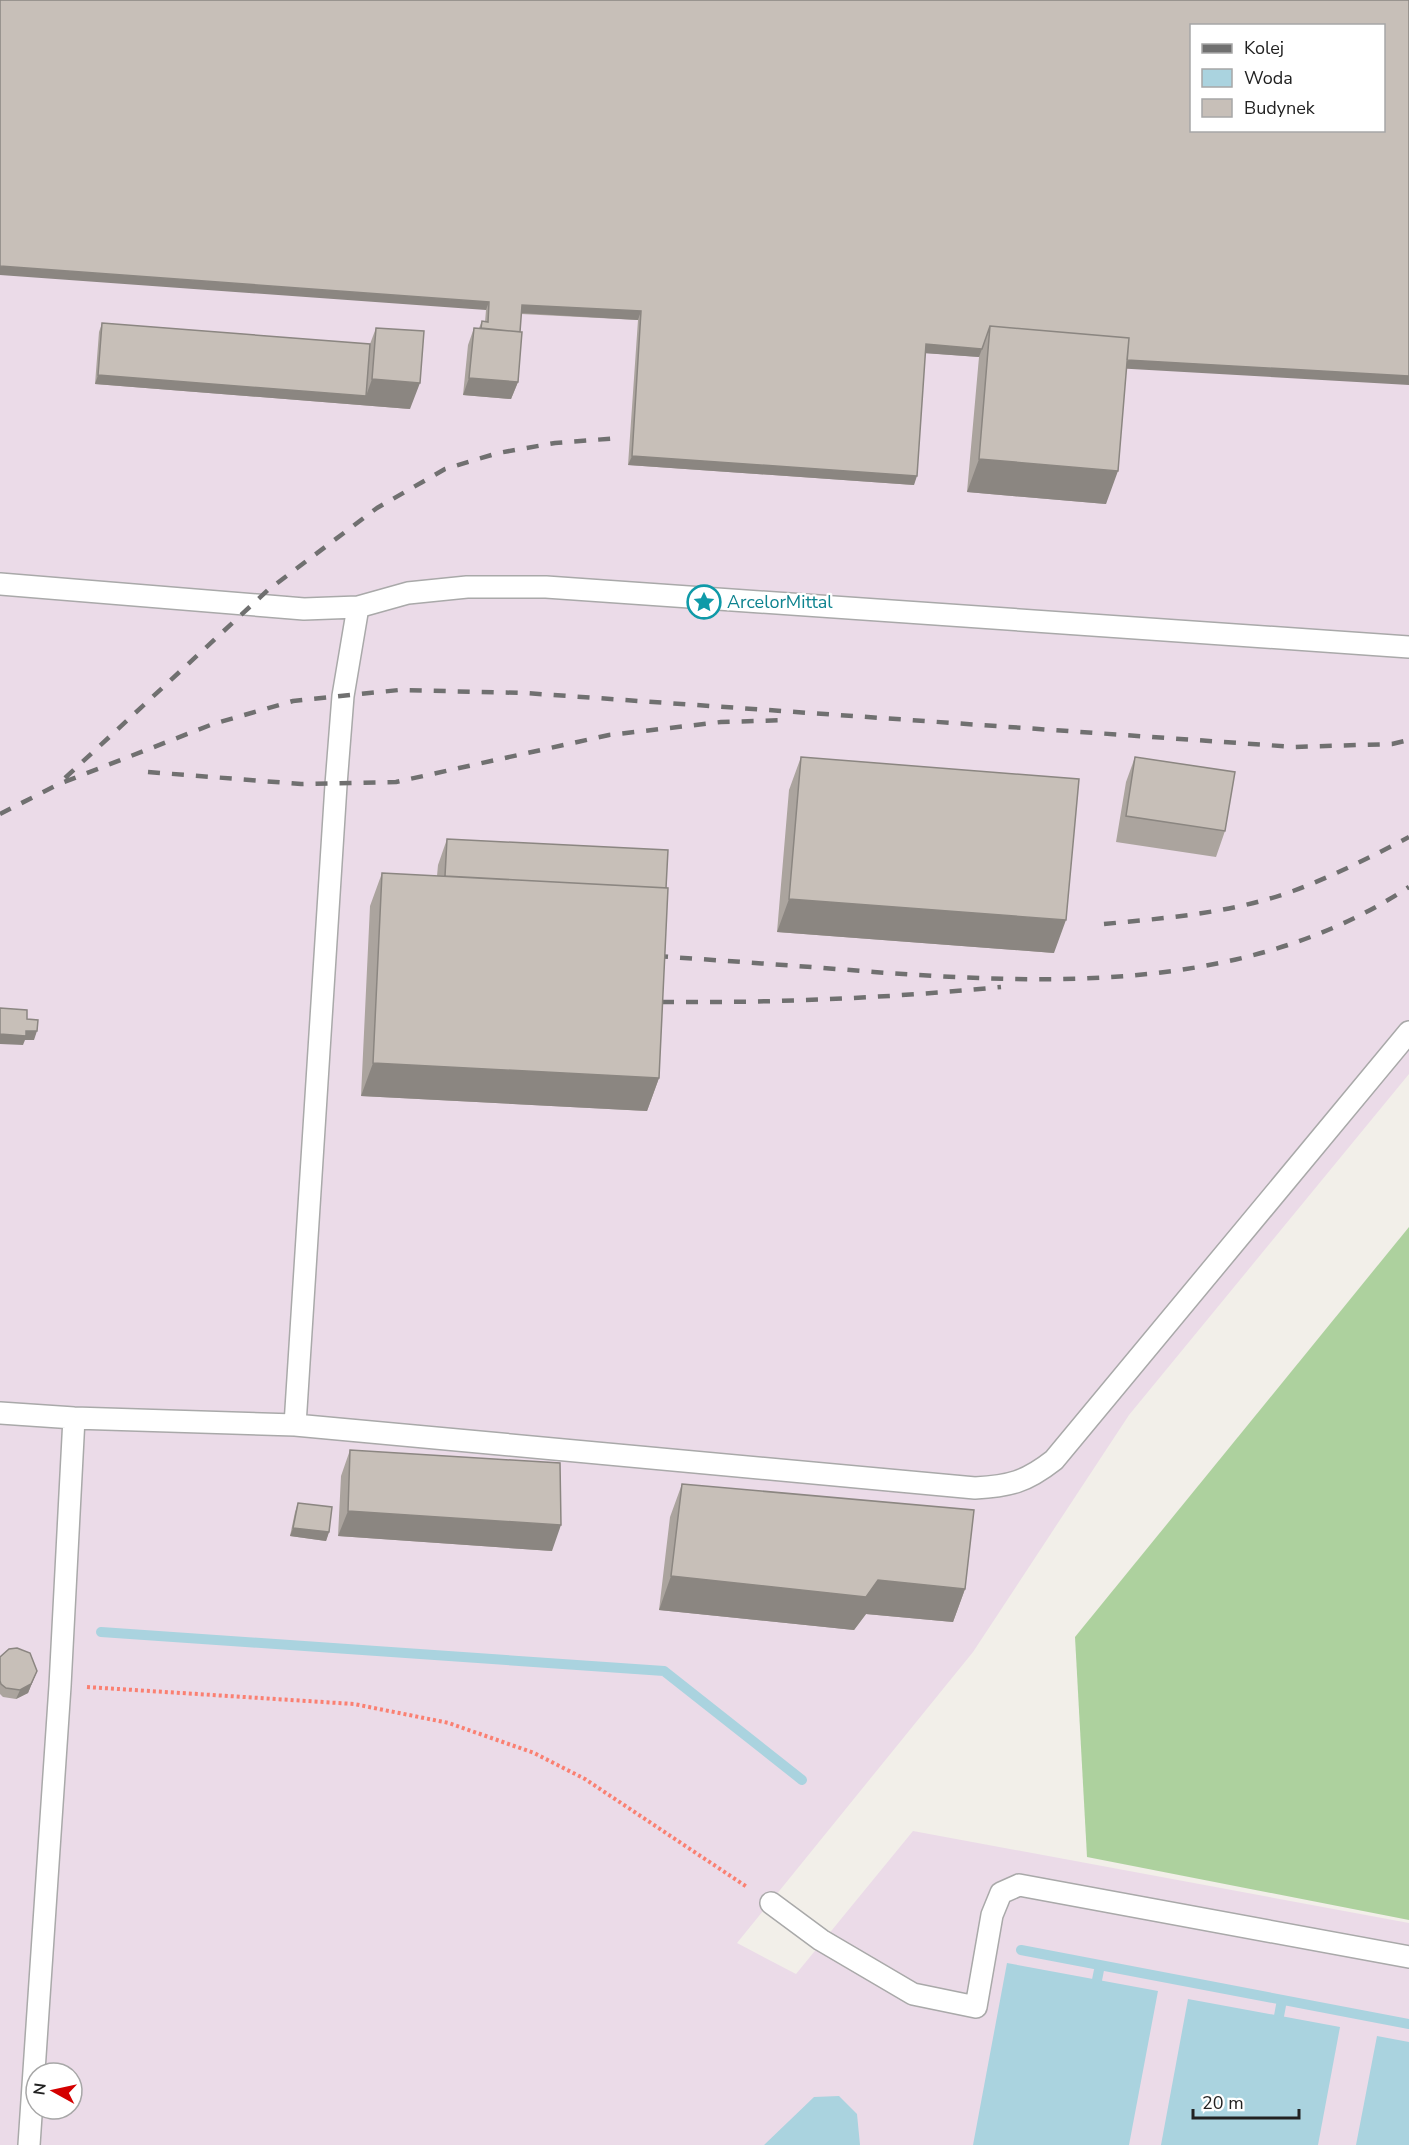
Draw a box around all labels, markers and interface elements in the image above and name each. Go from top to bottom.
legend [1190,24,1385,132]
text: Kolej [1244,36,1284,60]
text: Woda [1244,66,1293,90]
text: Budynek [1244,96,1316,120]
place icon: ArcelorMittal [686,584,722,620]
place label: ArcelorMittal [727,590,833,614]
north arrow [24,2061,84,2121]
text: N [28,2082,52,2097]
scale bar [1193,2082,1300,2120]
text: 20 m [1202,2091,1244,2115]

